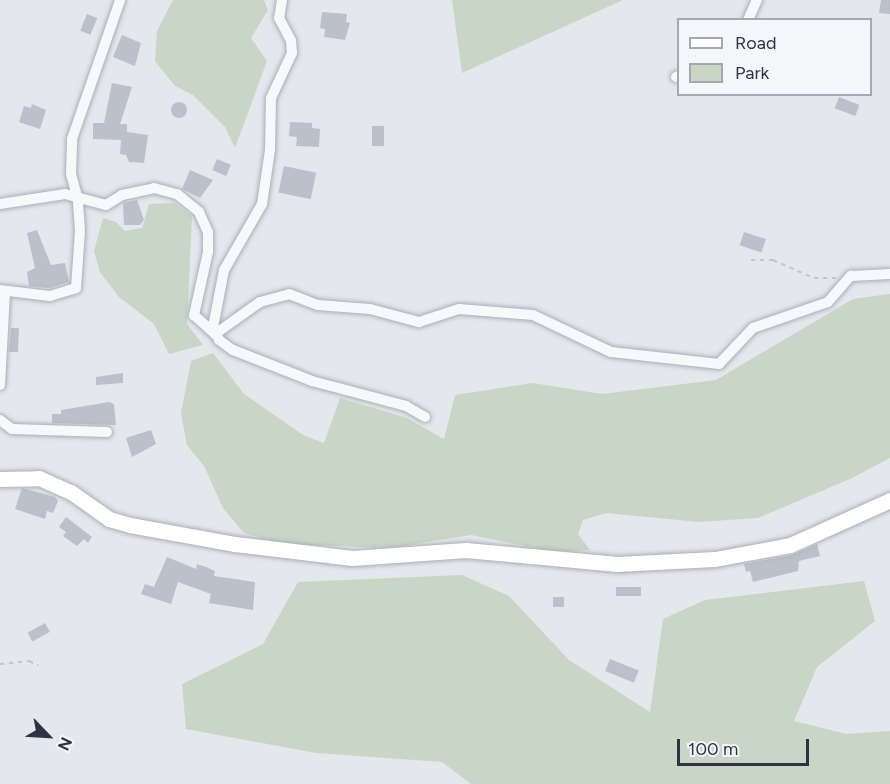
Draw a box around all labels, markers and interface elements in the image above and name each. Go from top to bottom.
legend [677,18,872,96]
text: Road [735,32,776,54]
text: Park [735,62,769,84]
north arrow [18,706,78,766]
scale bar [680,727,812,765]
text: N [54,734,76,753]
text: 100 m [688,738,738,760]

